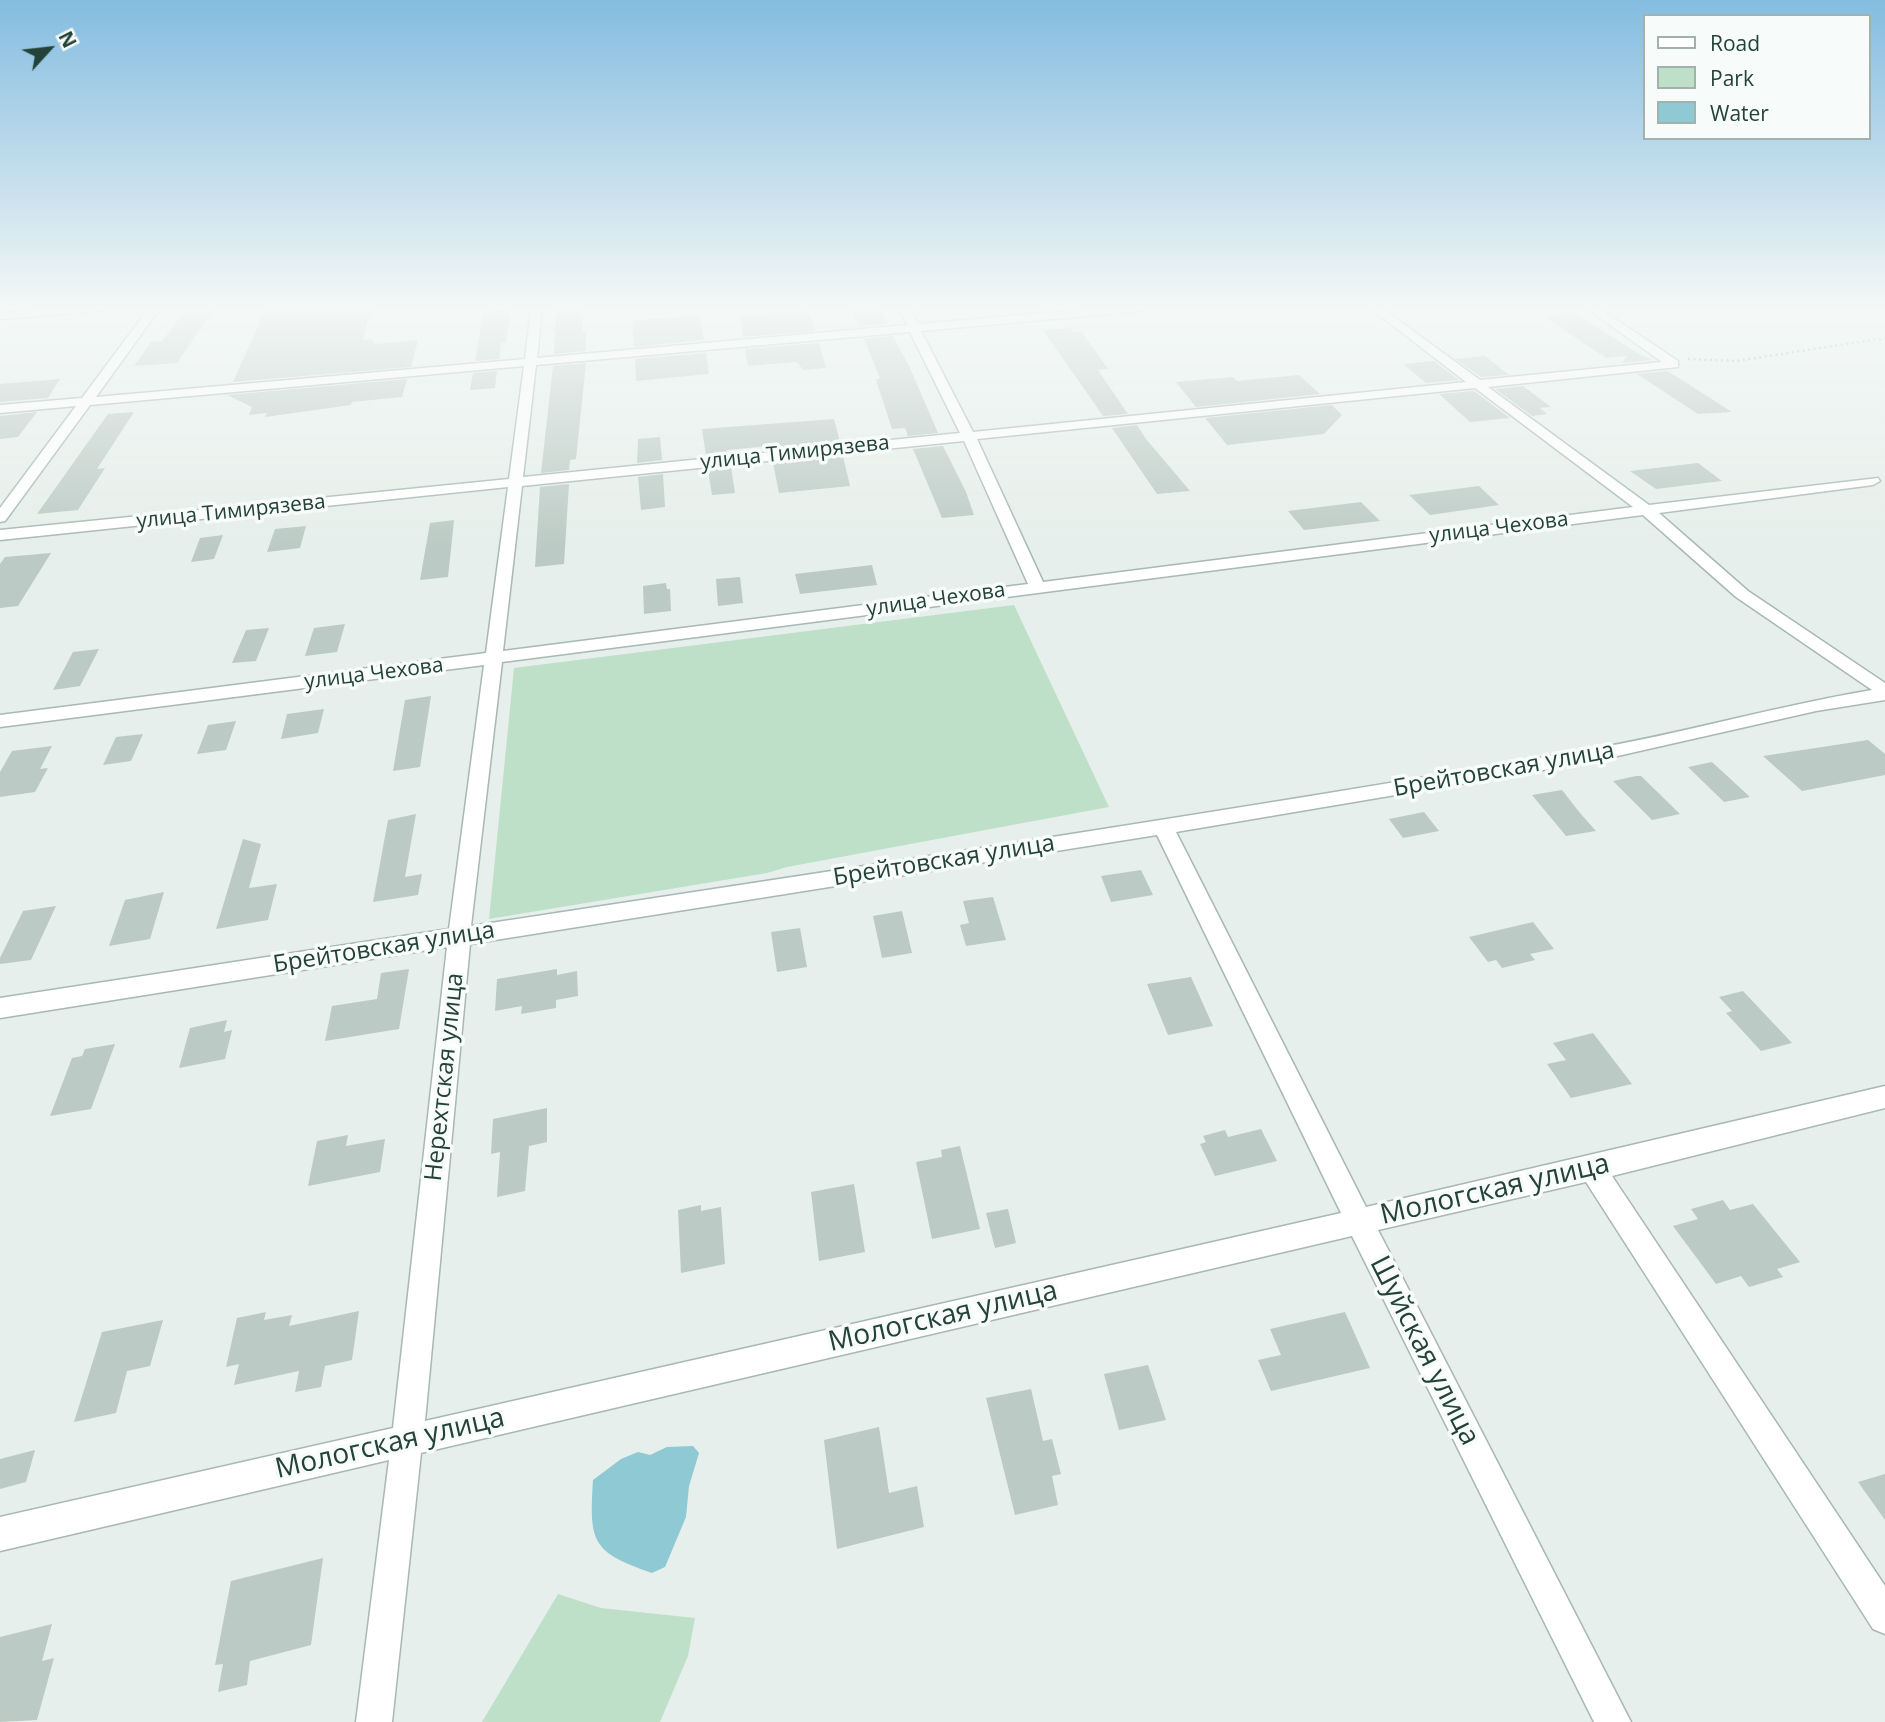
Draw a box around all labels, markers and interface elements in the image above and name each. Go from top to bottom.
north arrow [14,14,84,84]
legend [1644,14,1871,140]
text: N [53,27,83,52]
text: Road [1710,29,1760,57]
text: Park [1710,64,1754,92]
text: Water [1710,99,1769,127]
street label: улица Тимирязева [699,431,891,475]
street label: улица Тимирязева [135,490,327,534]
street label: улица Чехова [1428,507,1570,549]
street label: улица Чехова [865,578,1007,622]
street label: улица Чехова [303,653,445,695]
street label: Брейтовская улица [1391,736,1617,804]
street label: Брейтовская улица [831,829,1057,893]
street label: Брейтовская улица [271,916,497,980]
street label: Нерехтская улица [420,971,470,1183]
street label: Мологская улица [1377,1147,1613,1233]
street label: Шуйская улица [1362,1251,1486,1451]
street label: Мологская улица [825,1274,1061,1360]
street label: Мологская улица [272,1401,508,1487]

